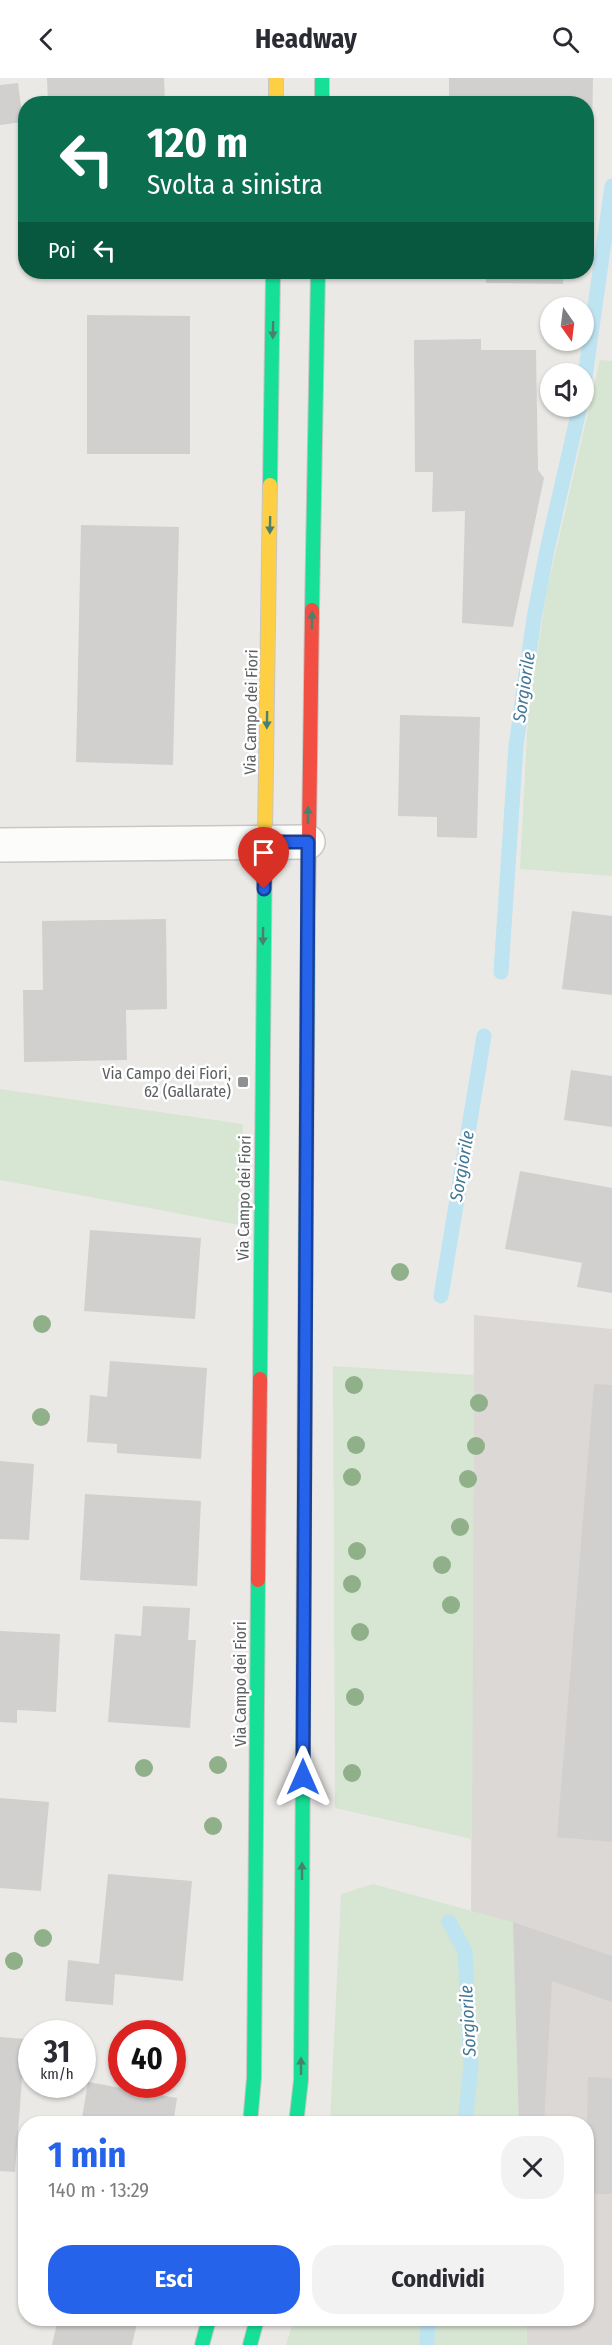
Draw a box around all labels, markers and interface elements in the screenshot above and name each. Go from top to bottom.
icon: back [30,23,63,56]
text: Headway [255,23,357,55]
icon: search [549,23,582,56]
text: 120 m [147,118,248,168]
icon: left [48,120,126,198]
text: Svolta a sinistra [147,169,323,201]
icon: left [88,234,121,267]
text: Poi [48,237,76,264]
north arrow [540,297,594,351]
map controls [540,297,594,417]
one-way arrow [268,320,277,339]
button: sound [540,363,594,417]
one-way arrow [265,515,275,534]
one-way arrow [307,610,317,629]
street label: Via Campo dei Fiori [240,649,262,775]
water label: Sorgiorile [508,650,540,725]
one-way arrow [262,710,272,729]
one-way arrow [303,805,313,824]
pin [238,827,289,889]
icon: arrive [247,836,280,869]
one-way arrow [258,926,268,945]
place label: Via Campo dei Fiori, 62 (Gallarate) [102,1064,231,1101]
marker: Via Campo dei Fiori, 62 (Gallarate) [236,1075,250,1089]
water label: Sorgiorile [445,1129,479,1204]
street label: Via Campo dei Fiori [233,1135,255,1261]
street label: Via Campo dei Fiori [231,1621,250,1747]
position arrow [271,1745,335,1809]
one-way arrow [297,1861,307,1880]
water label: Sorgiorile [455,1984,481,2058]
speed limit sign: 40 [108,2020,186,2098]
text: 31 [44,2034,70,2070]
one-way arrow [296,2056,306,2075]
text: km/h [40,2065,74,2083]
text: 1 min [48,2133,126,2177]
button: close [501,2136,564,2199]
text: 140 m · 13:29 [48,2178,149,2202]
button: Esci [48,2245,300,2314]
button: Condividi [312,2245,564,2314]

